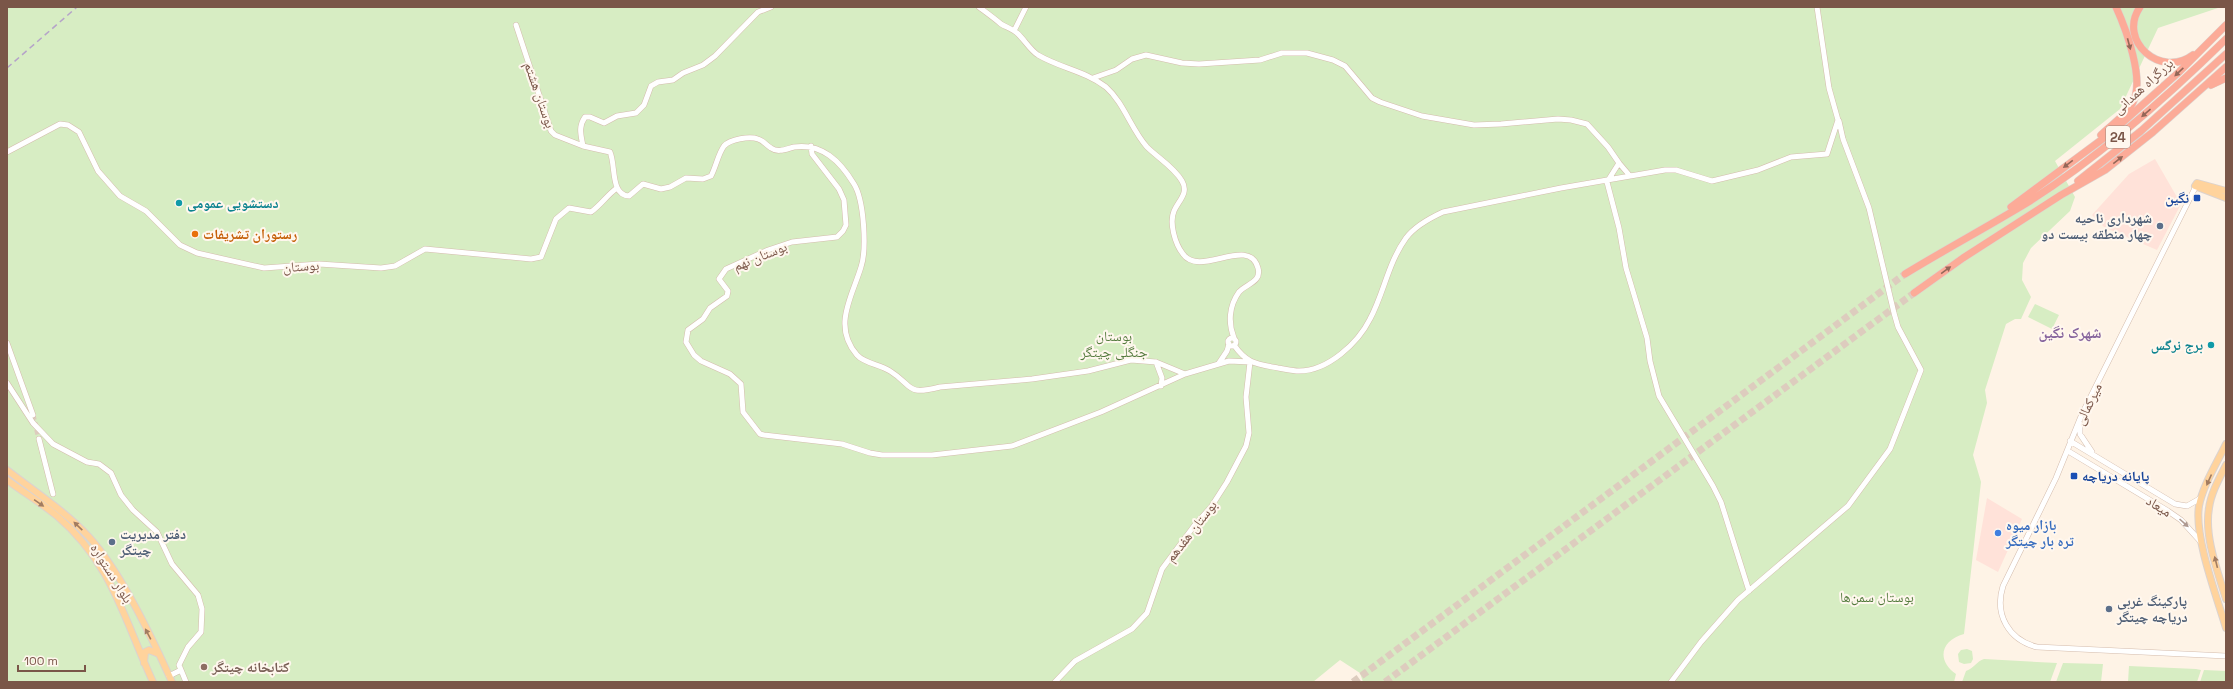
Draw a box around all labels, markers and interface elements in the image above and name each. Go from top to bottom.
one-way arrow [2126,38,2132,50]
street label: بزرگراه همدانی [2109,54,2177,118]
street label: بوستان هشتم [519,60,560,131]
one-way arrow [2174,68,2184,77]
one-way arrow [2141,109,2152,118]
road number: 24 [2106,126,2130,148]
one-way arrow [2112,155,2123,164]
one-way arrow [2062,159,2073,168]
place label: نگین [2165,189,2189,207]
marker: نگین [2192,193,2202,203]
place label: دستشویی عمومی [187,194,279,212]
marker: دستشویی عمومی [174,198,184,208]
place label: شهرداری ناحیه چهار منطقه بیست دو [2041,209,2152,243]
marker: شهرداری ناحیه چهار منطقه بیست دو [2155,221,2165,231]
place label: رستوران تشریفات [203,225,297,243]
marker: رستوران تشریفات [190,229,200,239]
street label: بوستان نهم [730,237,790,276]
street label: بوستان [282,256,320,276]
one-way arrow [1941,266,1952,274]
district label: شهرک نگین [2039,323,2101,342]
park label: بوستان جنگلی چیتگر [1079,327,1148,361]
place label: برج نرگس [2151,336,2203,354]
marker: برج نرگس [2206,340,2216,350]
street label: میرکمالی [2070,380,2106,428]
place label: پایانه دریاچه [2082,467,2150,485]
marker: پایانه دریاچه [2069,471,2079,481]
one-way arrow [2206,474,2212,486]
street label: میعاد [2143,491,2175,521]
street label: بوستان هفدهم [1161,496,1222,566]
one-way arrow [33,499,44,507]
place label: بازار میوه تره بار چیتگر [2005,516,2074,550]
one-way arrow [2179,518,2189,528]
one-way arrow [73,521,83,531]
place label: دفتر مدیریت چیتگر [119,525,186,559]
marker: بازار میوه تره بار چیتگر [1993,528,2003,538]
marker: دفتر مدیریت چیتگر [107,537,117,547]
street label: بلوار دستواره [87,540,138,606]
one-way arrow [2213,556,2219,568]
park label: بوستان سمن‌ها [1840,588,1914,606]
place label: پارکینگ غربی دریاچه چیتگر [2116,592,2188,626]
marker: پارکینگ غربی دریاچه چیتگر [2104,604,2114,614]
one-way arrow [145,629,152,640]
scale bar [18,647,85,673]
text: 100 m [24,653,58,669]
place label: کتابخانه چیتگر [211,658,290,676]
marker: کتابخانه چیتگر [199,662,209,672]

